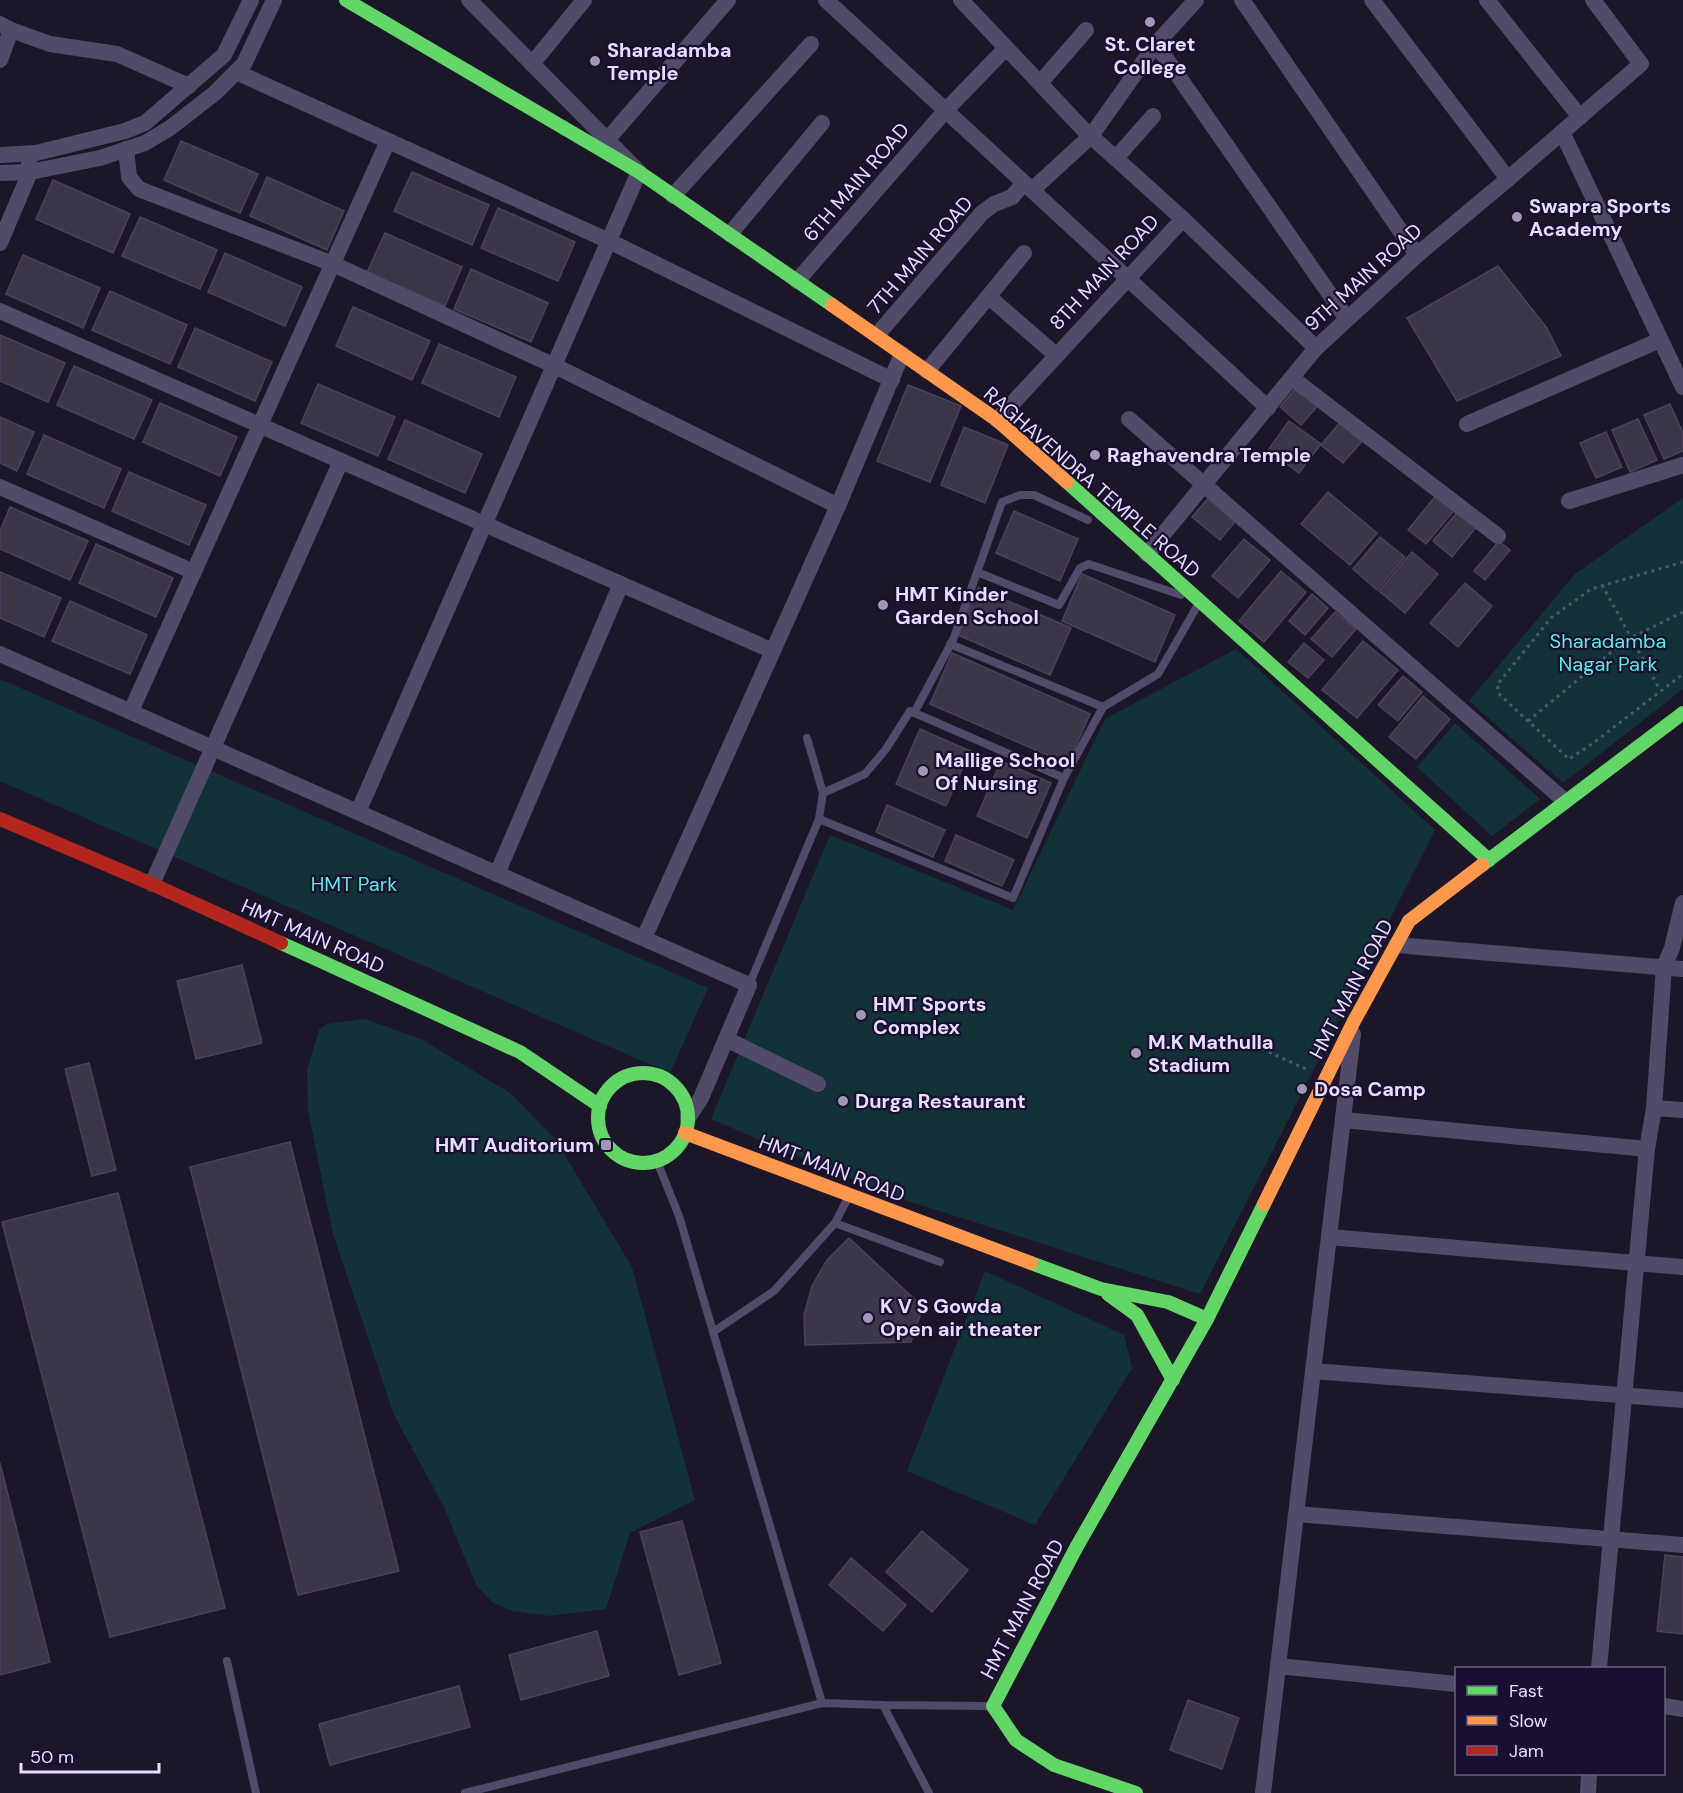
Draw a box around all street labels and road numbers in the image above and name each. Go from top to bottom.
street label: 6TH MAIN ROAD [797,117,915,247]
street label: 7TH MAIN ROAD [862,191,978,319]
street label: 8TH MAIN ROAD [1044,209,1164,335]
street label: 9TH MAIN ROAD [1299,217,1427,337]
street label: RAGHAVENDRA TEMPLE ROAD [978,381,1206,583]
street label: HMT MAIN ROAD [237,893,389,979]
street label: HMT MAIN ROAD [1303,915,1399,1063]
street label: HMT MAIN ROAD [755,1128,909,1208]
street label: HMT MAIN ROAD [974,1535,1070,1683]

